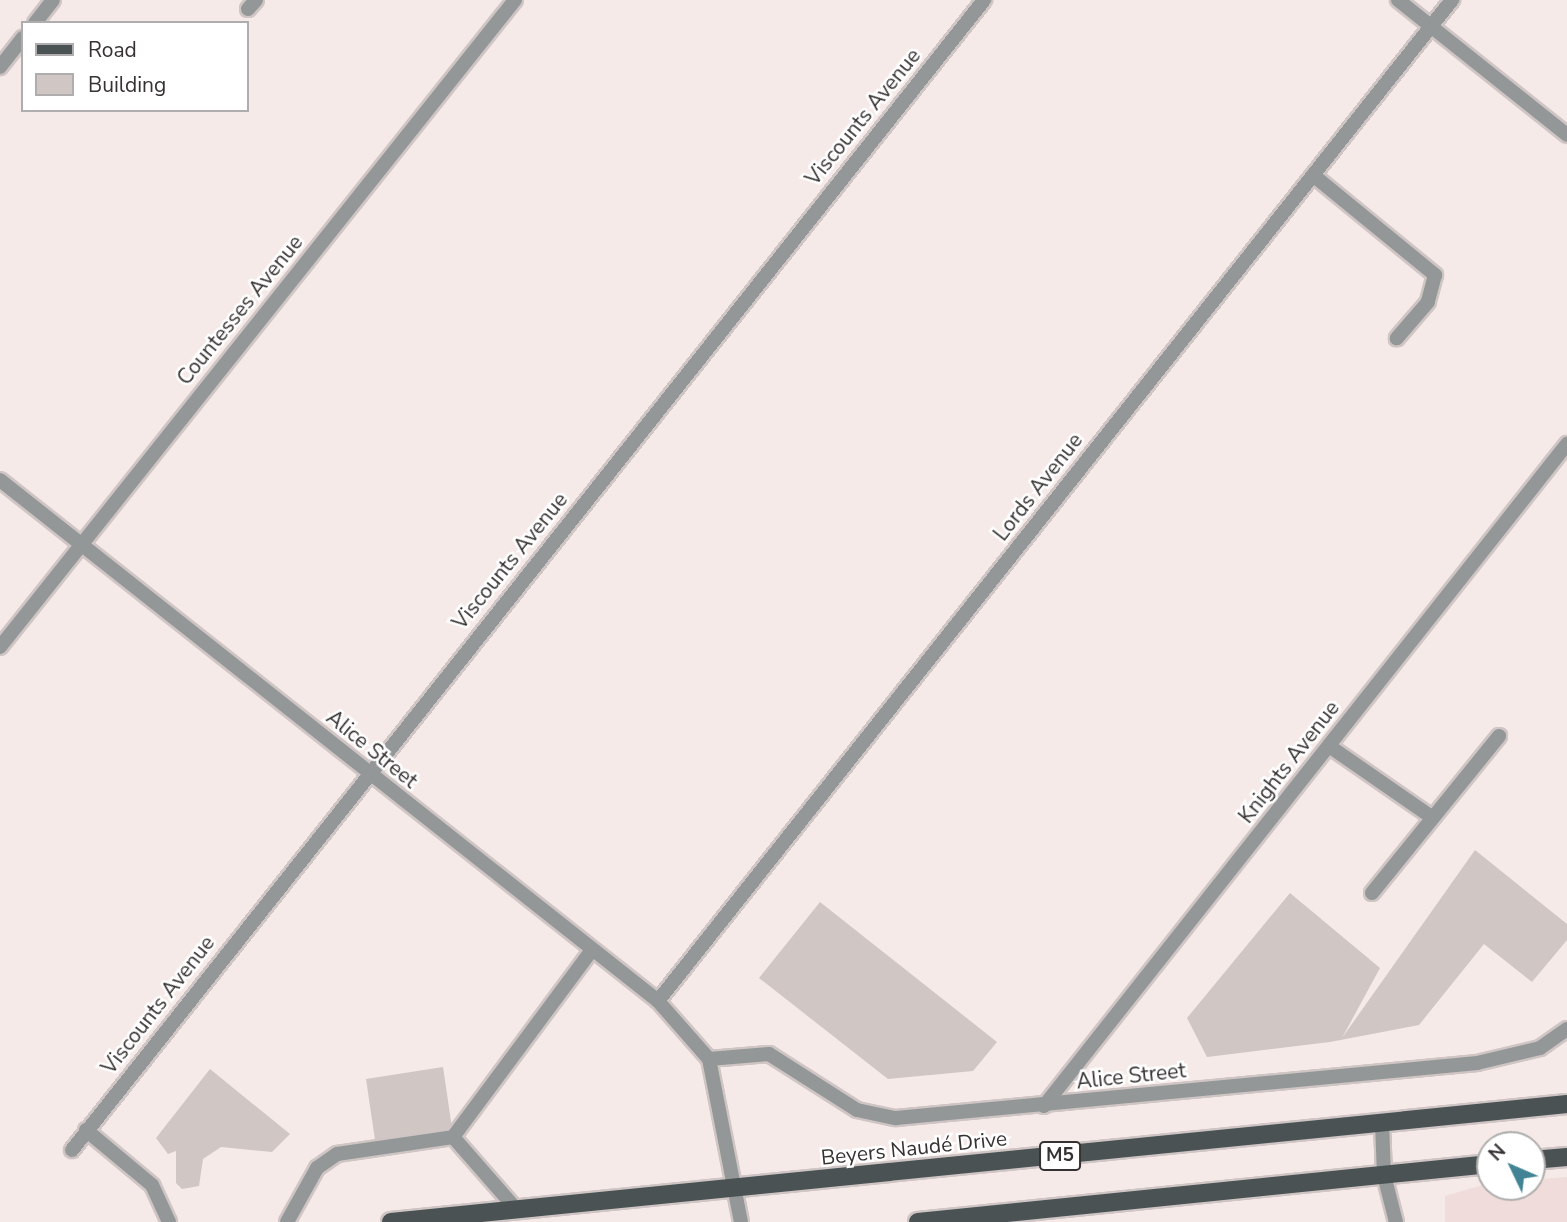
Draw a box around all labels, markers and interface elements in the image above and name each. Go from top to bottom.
legend [21,21,248,112]
text: Road [88,36,137,64]
street label: Viscounts Avenue [800,44,926,190]
text: Building [88,71,166,99]
street label: Countesses Avenue [172,230,308,390]
street label: Lords Avenue [988,428,1088,546]
street label: Viscounts Avenue [447,488,573,634]
street label: Knights Avenue [1233,696,1345,828]
street label: Alice Street [321,705,423,793]
street label: Viscounts Avenue [96,931,220,1079]
street label: Alice Street [1075,1058,1187,1094]
street label: Beyers Naudé Drive [820,1126,1008,1170]
north arrow [1476,1131,1546,1201]
text: N [1483,1139,1512,1167]
road number: M5 [1039,1140,1081,1172]

